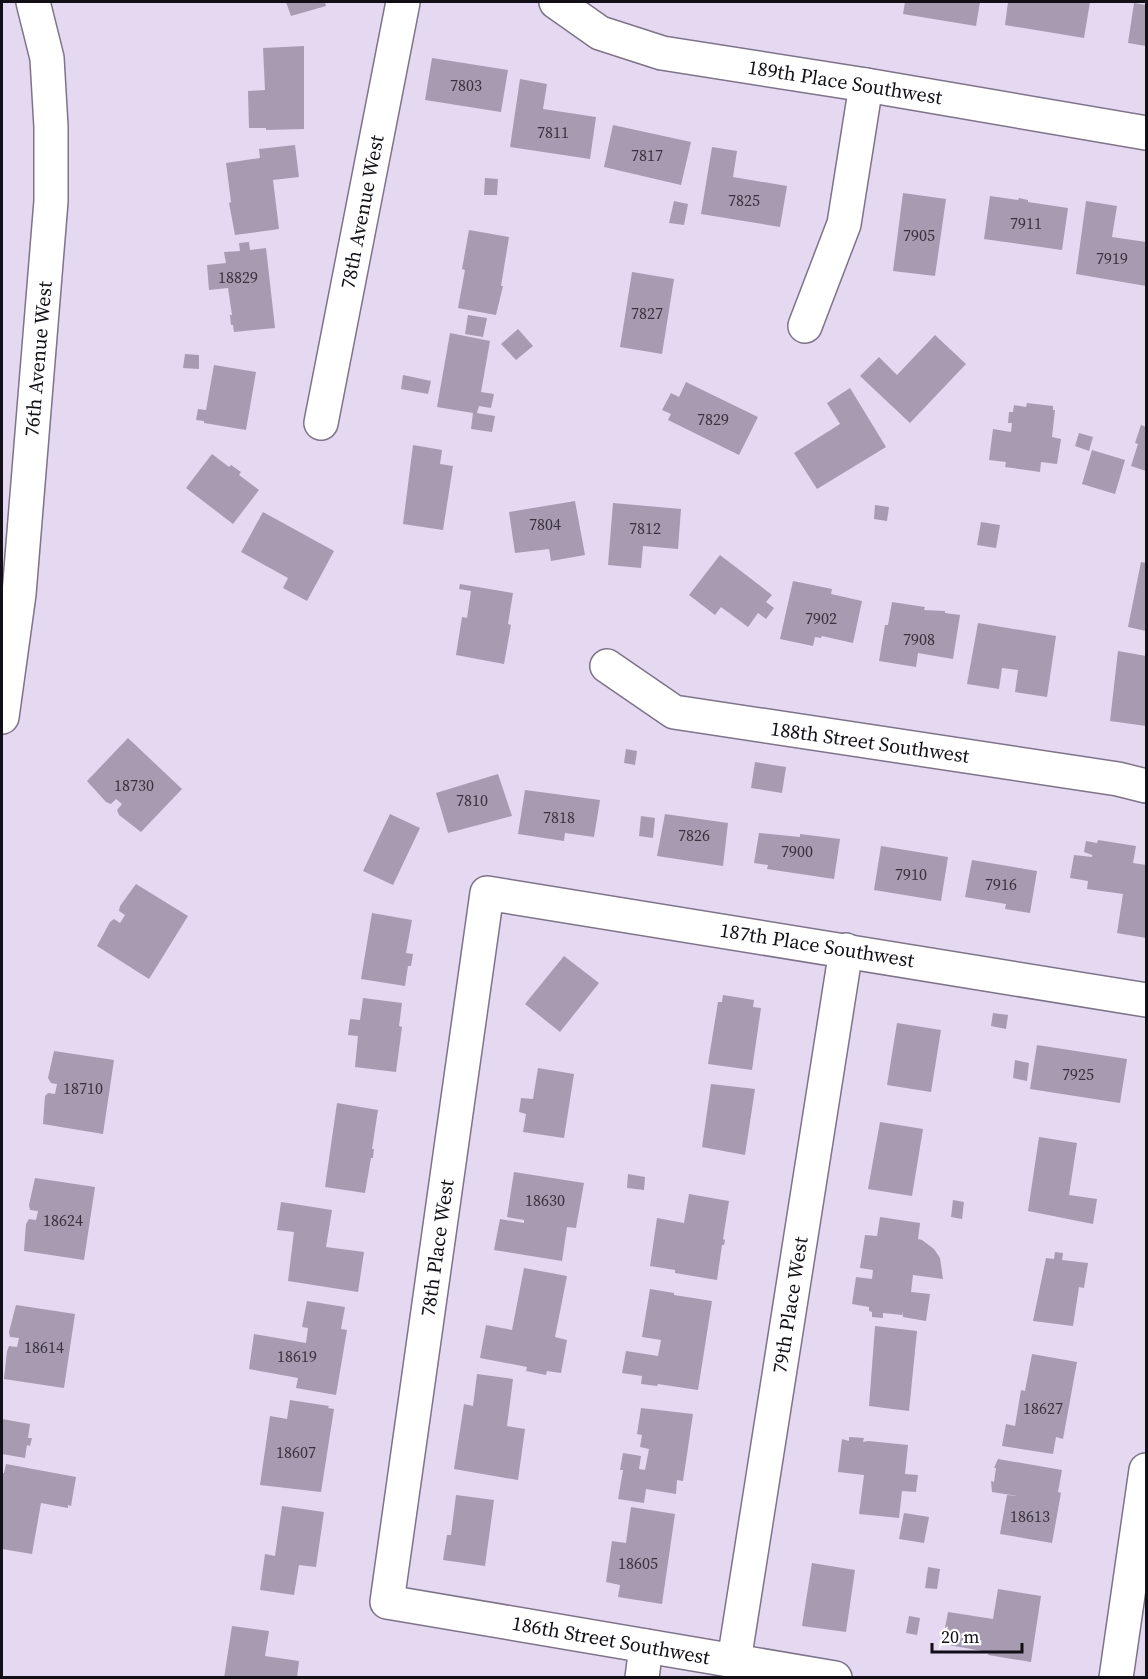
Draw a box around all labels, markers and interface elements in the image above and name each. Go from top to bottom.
street label: 189th Place Southwest [746,53,945,111]
house number: 7803 [450,74,482,96]
house number: 7811 [537,121,569,143]
street label: 78th Avenue West [333,132,391,291]
house number: 7817 [631,144,663,166]
house number: 7825 [728,189,760,211]
house number: 7911 [1010,212,1042,234]
house number: 7905 [903,224,935,246]
house number: 7919 [1096,247,1128,269]
house number: 18829 [218,266,258,288]
street label: 76th Avenue West [17,280,59,438]
house number: 7827 [631,302,663,324]
house number: 7829 [697,408,729,430]
house number: 7804 [529,513,561,535]
house number: 7812 [629,517,661,539]
house number: 7902 [805,607,837,629]
house number: 7908 [903,628,935,650]
street label: 188th Street Southwest [769,714,972,770]
house number: 18730 [114,774,154,796]
house number: 7810 [456,789,488,811]
house number: 7818 [543,806,575,828]
house number: 7826 [678,824,710,846]
house number: 7900 [781,840,813,862]
house number: 7910 [895,863,927,885]
house number: 7916 [985,873,1017,895]
street label: 187th Place Southwest [718,916,917,974]
house number: 7925 [1062,1063,1094,1085]
house number: 18710 [63,1077,103,1099]
street label: 78th Place West [414,1177,461,1318]
house number: 18630 [525,1189,565,1211]
house number: 18624 [43,1209,83,1231]
street label: 79th Place West [765,1234,815,1375]
house number: 18614 [24,1336,64,1358]
house number: 18619 [277,1345,317,1367]
house number: 18627 [1023,1397,1063,1419]
house number: 18607 [276,1441,316,1463]
house number: 18613 [1010,1505,1050,1527]
house number: 18605 [618,1552,658,1574]
street label: 186th Street Southwest [510,1609,713,1671]
scale bar [932,1616,1022,1654]
text: 20 m [941,1624,979,1649]

